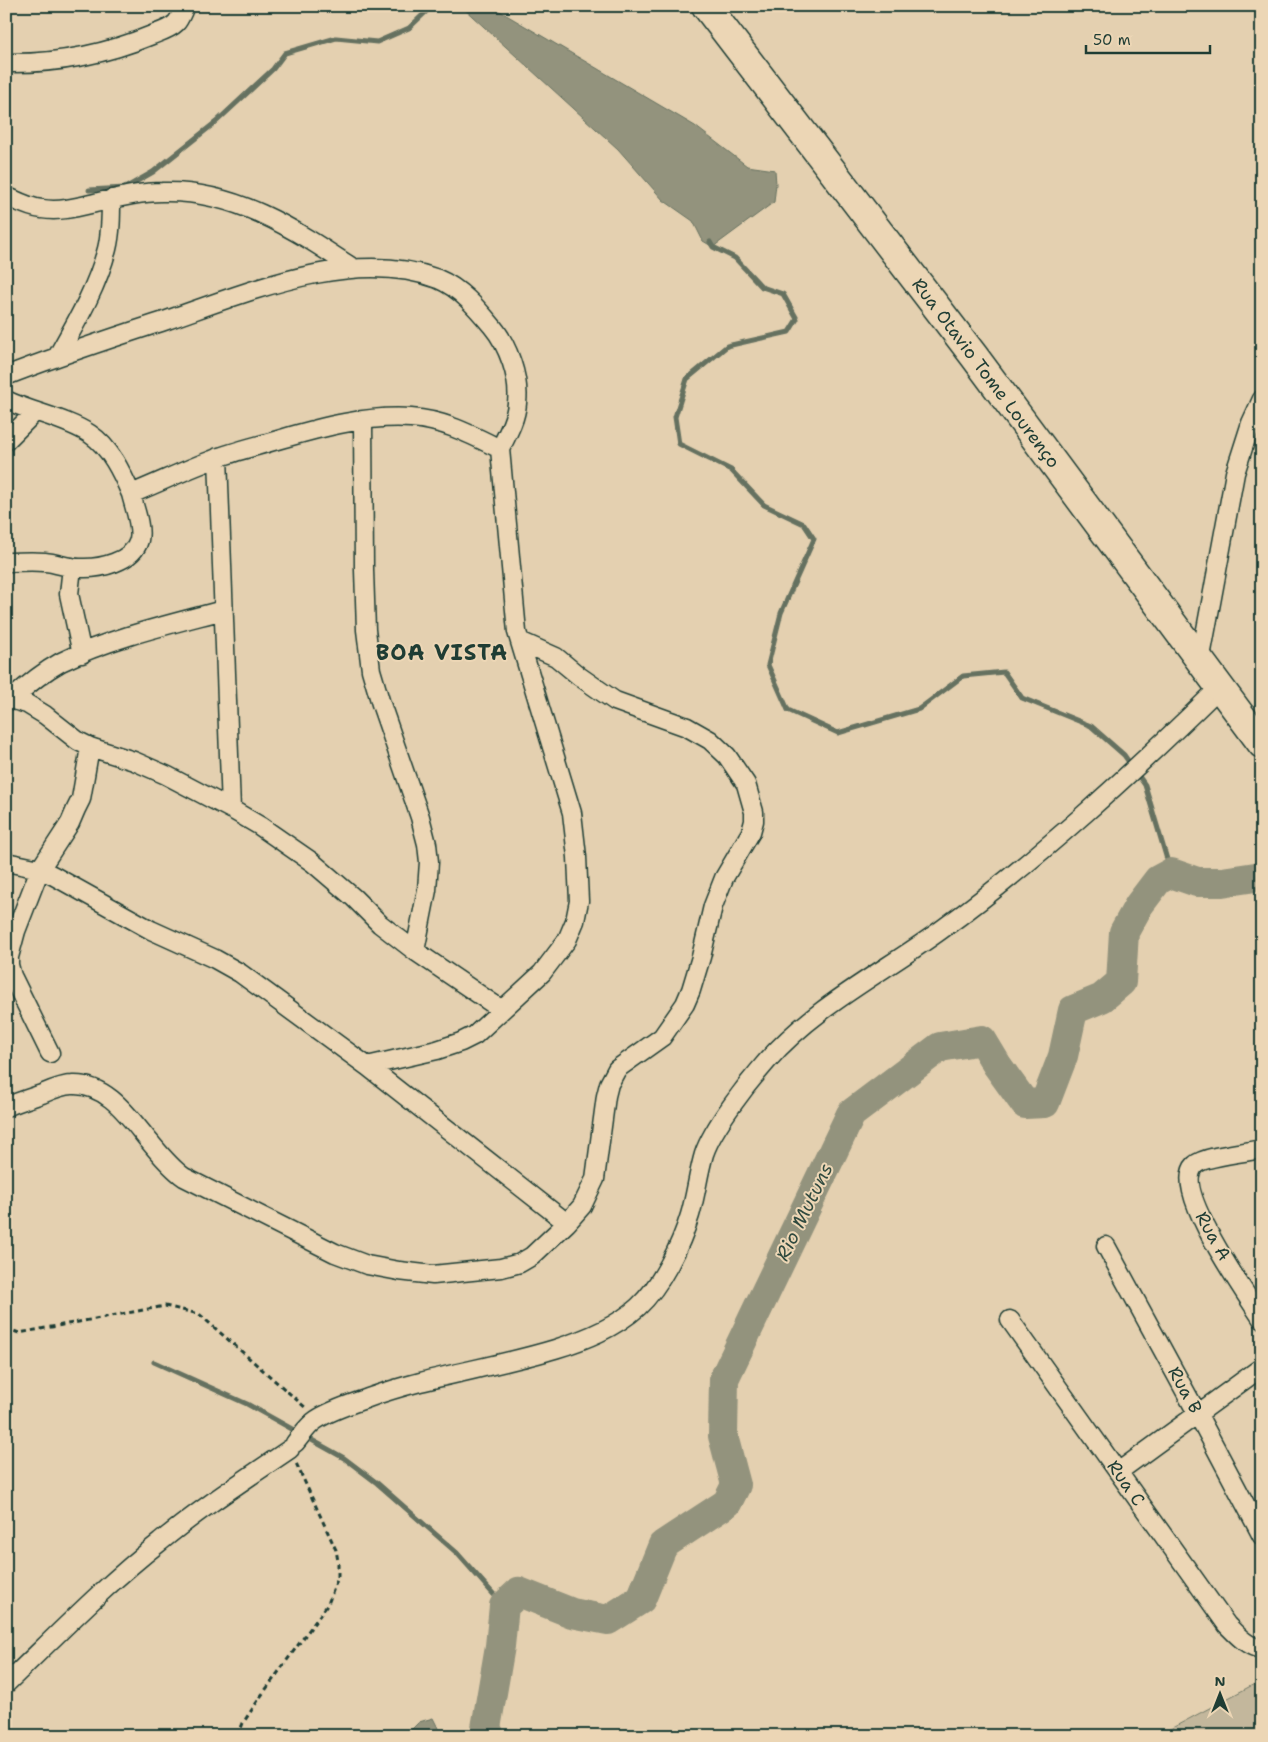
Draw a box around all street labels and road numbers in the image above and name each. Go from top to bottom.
street label: Rua Otavio Tome Lourenço [907,273,1065,473]
street label: Rua A [1190,1207,1236,1265]
street label: Rua B [1162,1362,1208,1418]
street label: Rua C [1102,1455,1150,1511]

